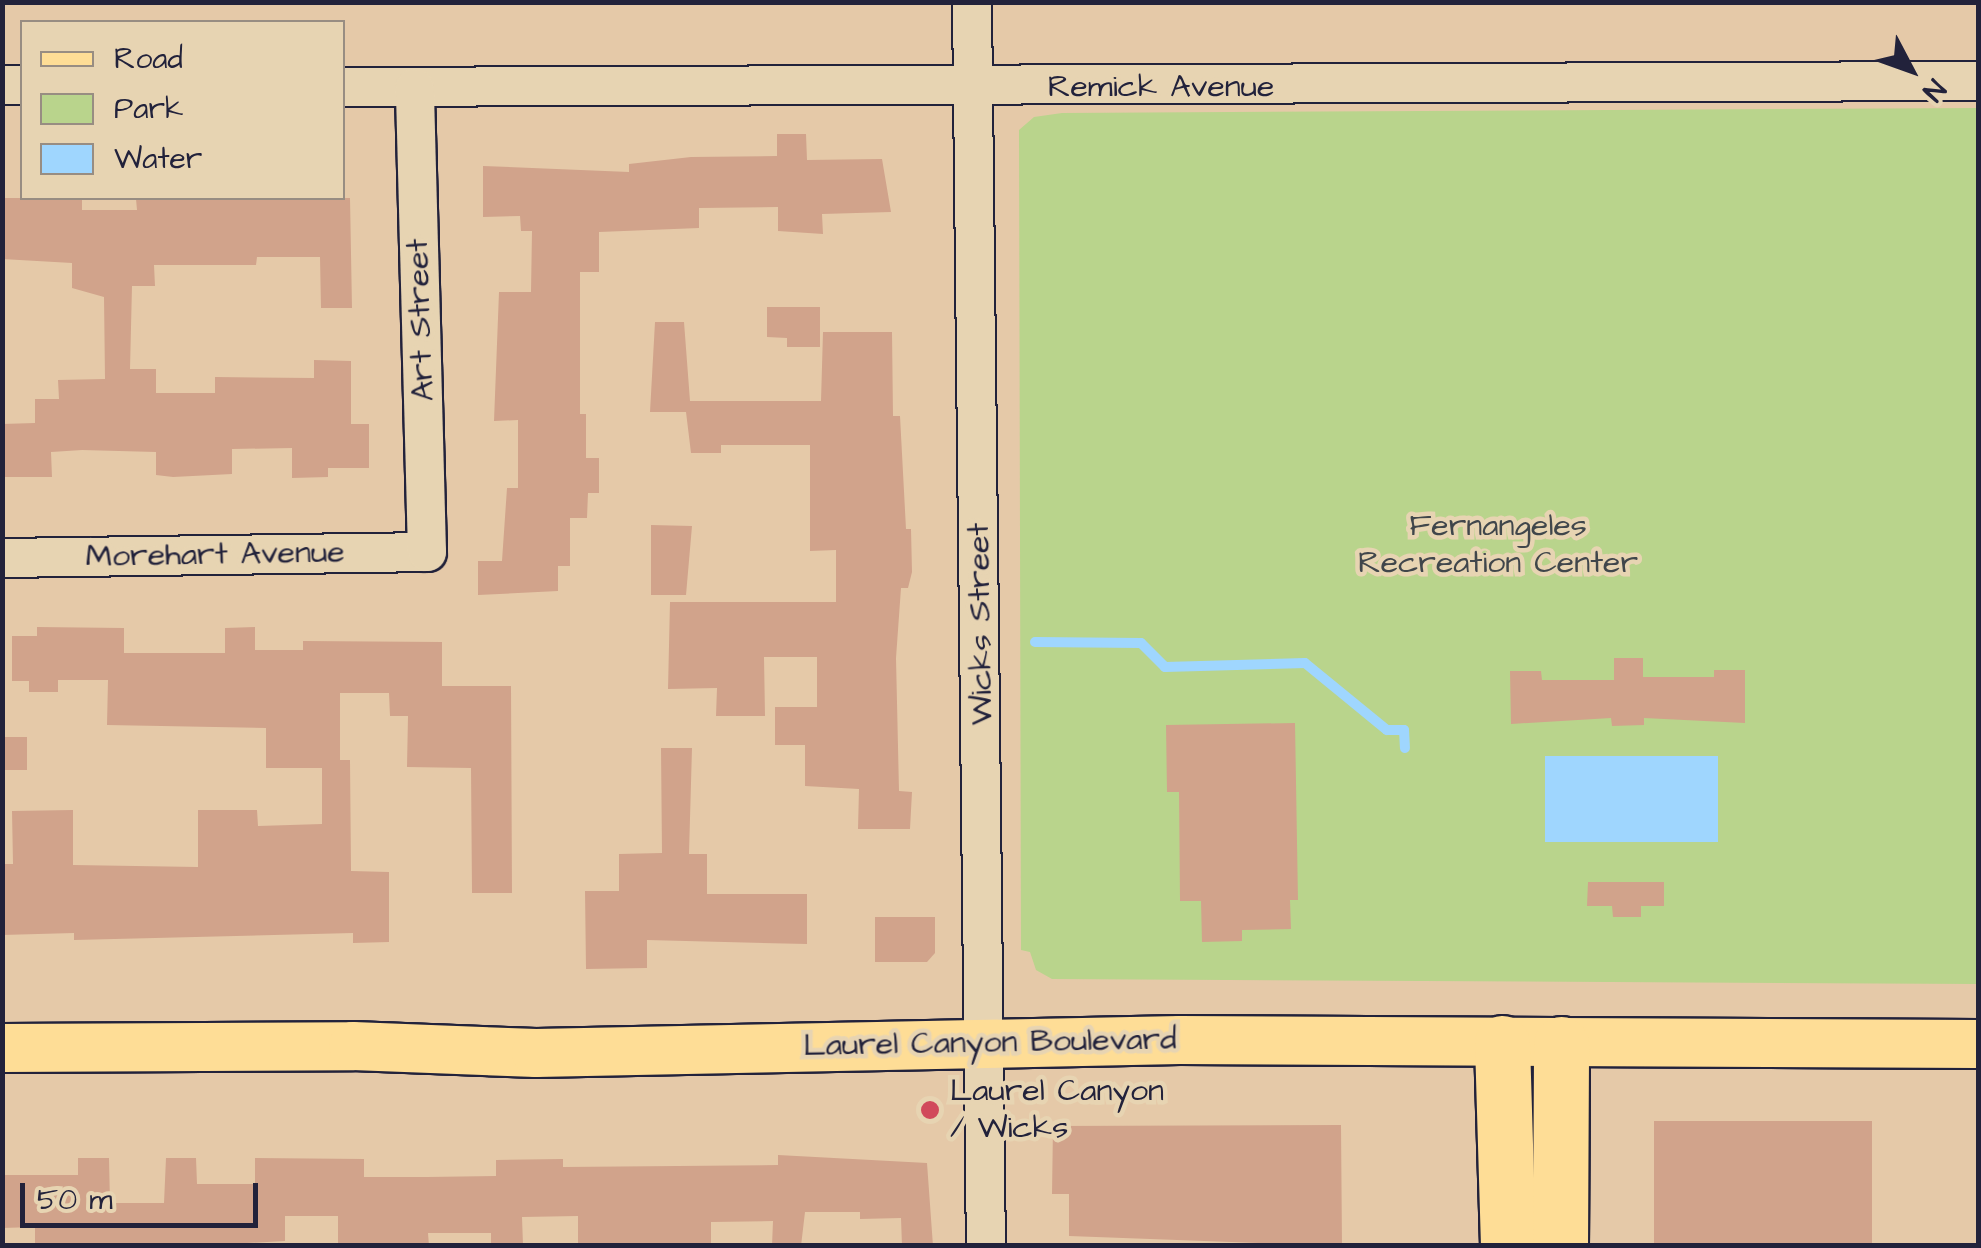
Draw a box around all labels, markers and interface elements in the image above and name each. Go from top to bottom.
legend [20,20,345,200]
north arrow [1861,20,1961,120]
text: Road [114,38,183,80]
street label: Remick Avenue [1048,68,1274,106]
text: N [1914,71,1954,109]
text: Park [114,88,183,130]
text: Water [114,138,202,180]
street label: Art Street [399,238,443,402]
park label: Fernangeles Recreation Center [1358,508,1638,583]
street label: Wicks Street [960,522,1002,726]
street label: Morehart Avenue [85,534,345,576]
street label: Laurel Canyon Boulevard [803,1021,1177,1065]
place label: Laurel Canyon / Wicks [950,1073,1164,1148]
marker: Laurel Canyon / Wicks [919,1099,941,1121]
scale bar [25,1163,262,1225]
text: 50 m [37,1179,113,1221]

